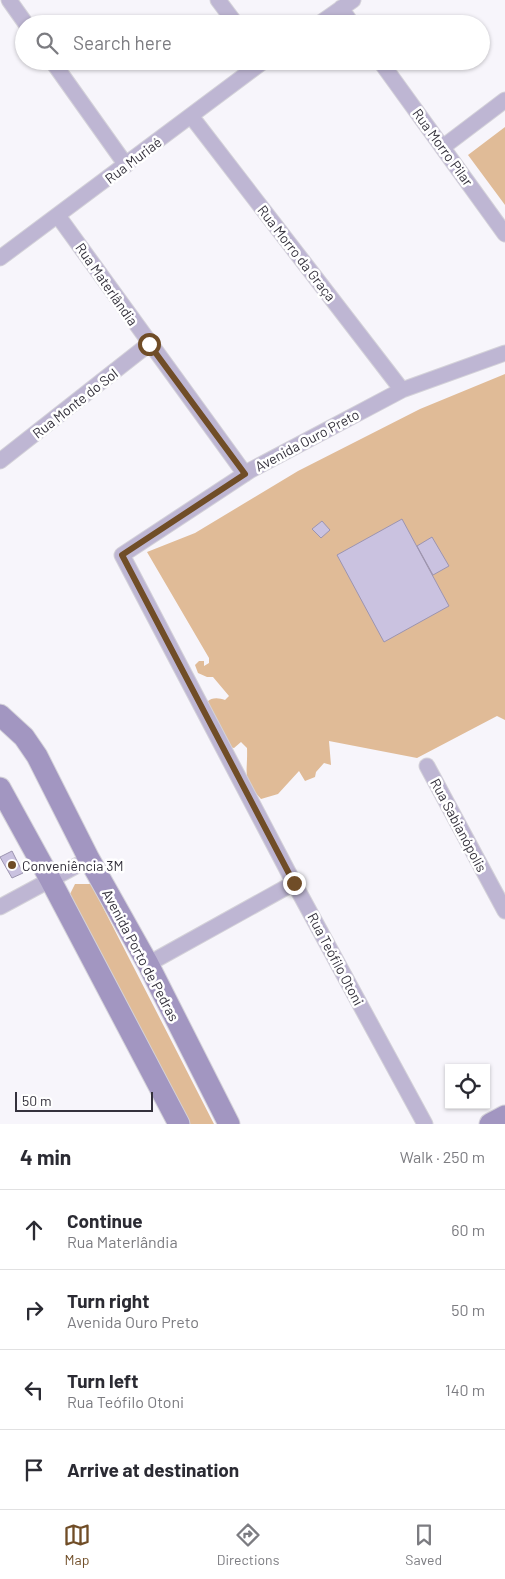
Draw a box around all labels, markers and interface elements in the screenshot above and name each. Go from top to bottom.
search box [15,15,490,70]
icon: search [33,29,61,57]
text: Search here [73,31,172,54]
street label: Rua Morro Pilar [409,105,477,189]
street label: Rua Muriaé [101,133,165,187]
street label: Rua Morro da Graça [254,202,340,304]
street label: Rua Materlândia [72,239,142,329]
route start [138,333,161,356]
street label: Rua Monte do Sol [29,364,121,442]
street label: Avenida Ouro Preto [252,405,362,475]
street label: Rua Sabianópolis [427,775,491,875]
place label: Conveniência 3M [22,857,123,874]
marker: Conveniência 3M [6,859,18,871]
route end [283,872,306,895]
street label: Avenida Porto de Pedras [99,886,183,1024]
street label: Rua Teófilo Otoni [304,910,368,1008]
map controls [445,1064,490,1109]
button: locate [445,1064,490,1109]
scale bar [15,1089,152,1112]
text: 50 m [22,1092,51,1109]
text: 4 min [20,1144,71,1169]
text: Walk · 250 m [400,1147,485,1166]
text: Continue [67,1209,143,1232]
icon: ahead [20,1216,48,1244]
text: 60 m [451,1220,485,1239]
text: Rua Materlândia [67,1232,178,1251]
text: Turn right [67,1289,149,1312]
icon: right [20,1296,48,1324]
text: 50 m [451,1300,485,1319]
text: Avenida Ouro Preto [67,1312,199,1331]
text: Turn left [67,1369,138,1392]
icon: left [20,1376,48,1404]
text: 140 m [445,1380,485,1399]
text: Rua Teófilo Otoni [67,1392,184,1411]
icon: arrive [20,1456,48,1484]
text: Arrive at destination [67,1458,239,1481]
tab: Map [63,1521,91,1568]
tab: Directions [217,1521,279,1568]
tab: Saved [405,1521,442,1568]

